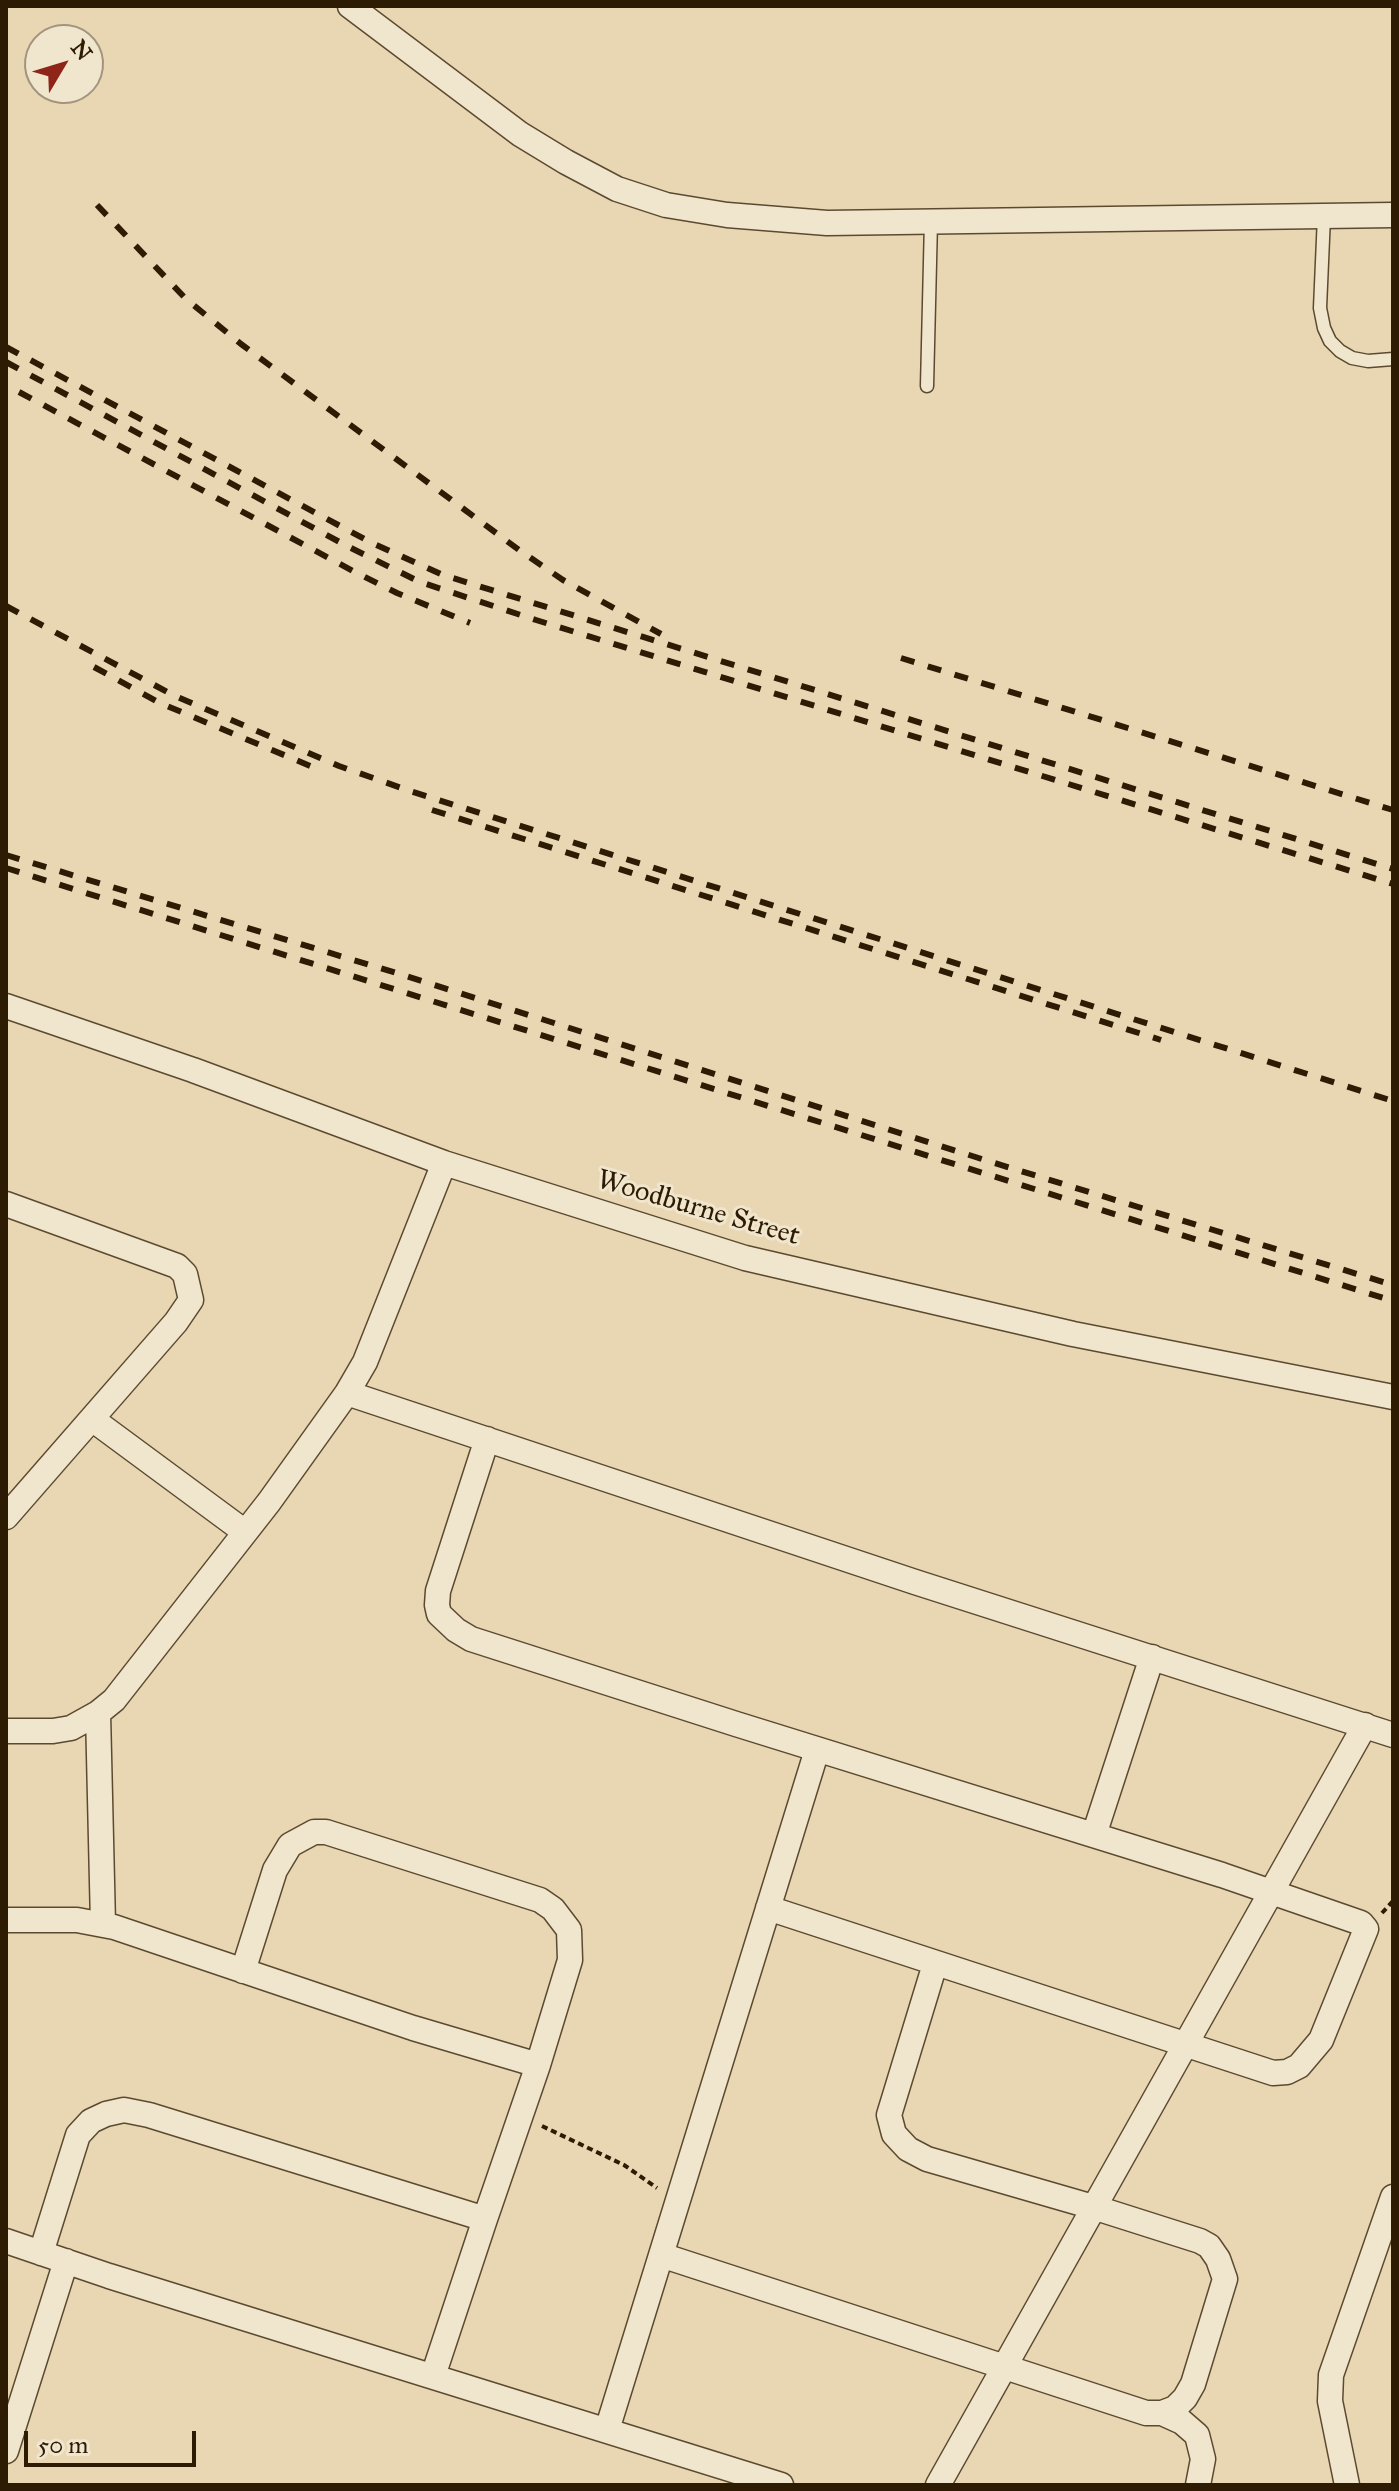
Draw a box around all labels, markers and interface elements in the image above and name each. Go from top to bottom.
north arrow [24,24,104,104]
text: N [65,34,98,66]
street label: Woodburne Street [593,1164,803,1254]
scale bar [28,2415,200,2465]
text: 50 m [38,2430,88,2460]

